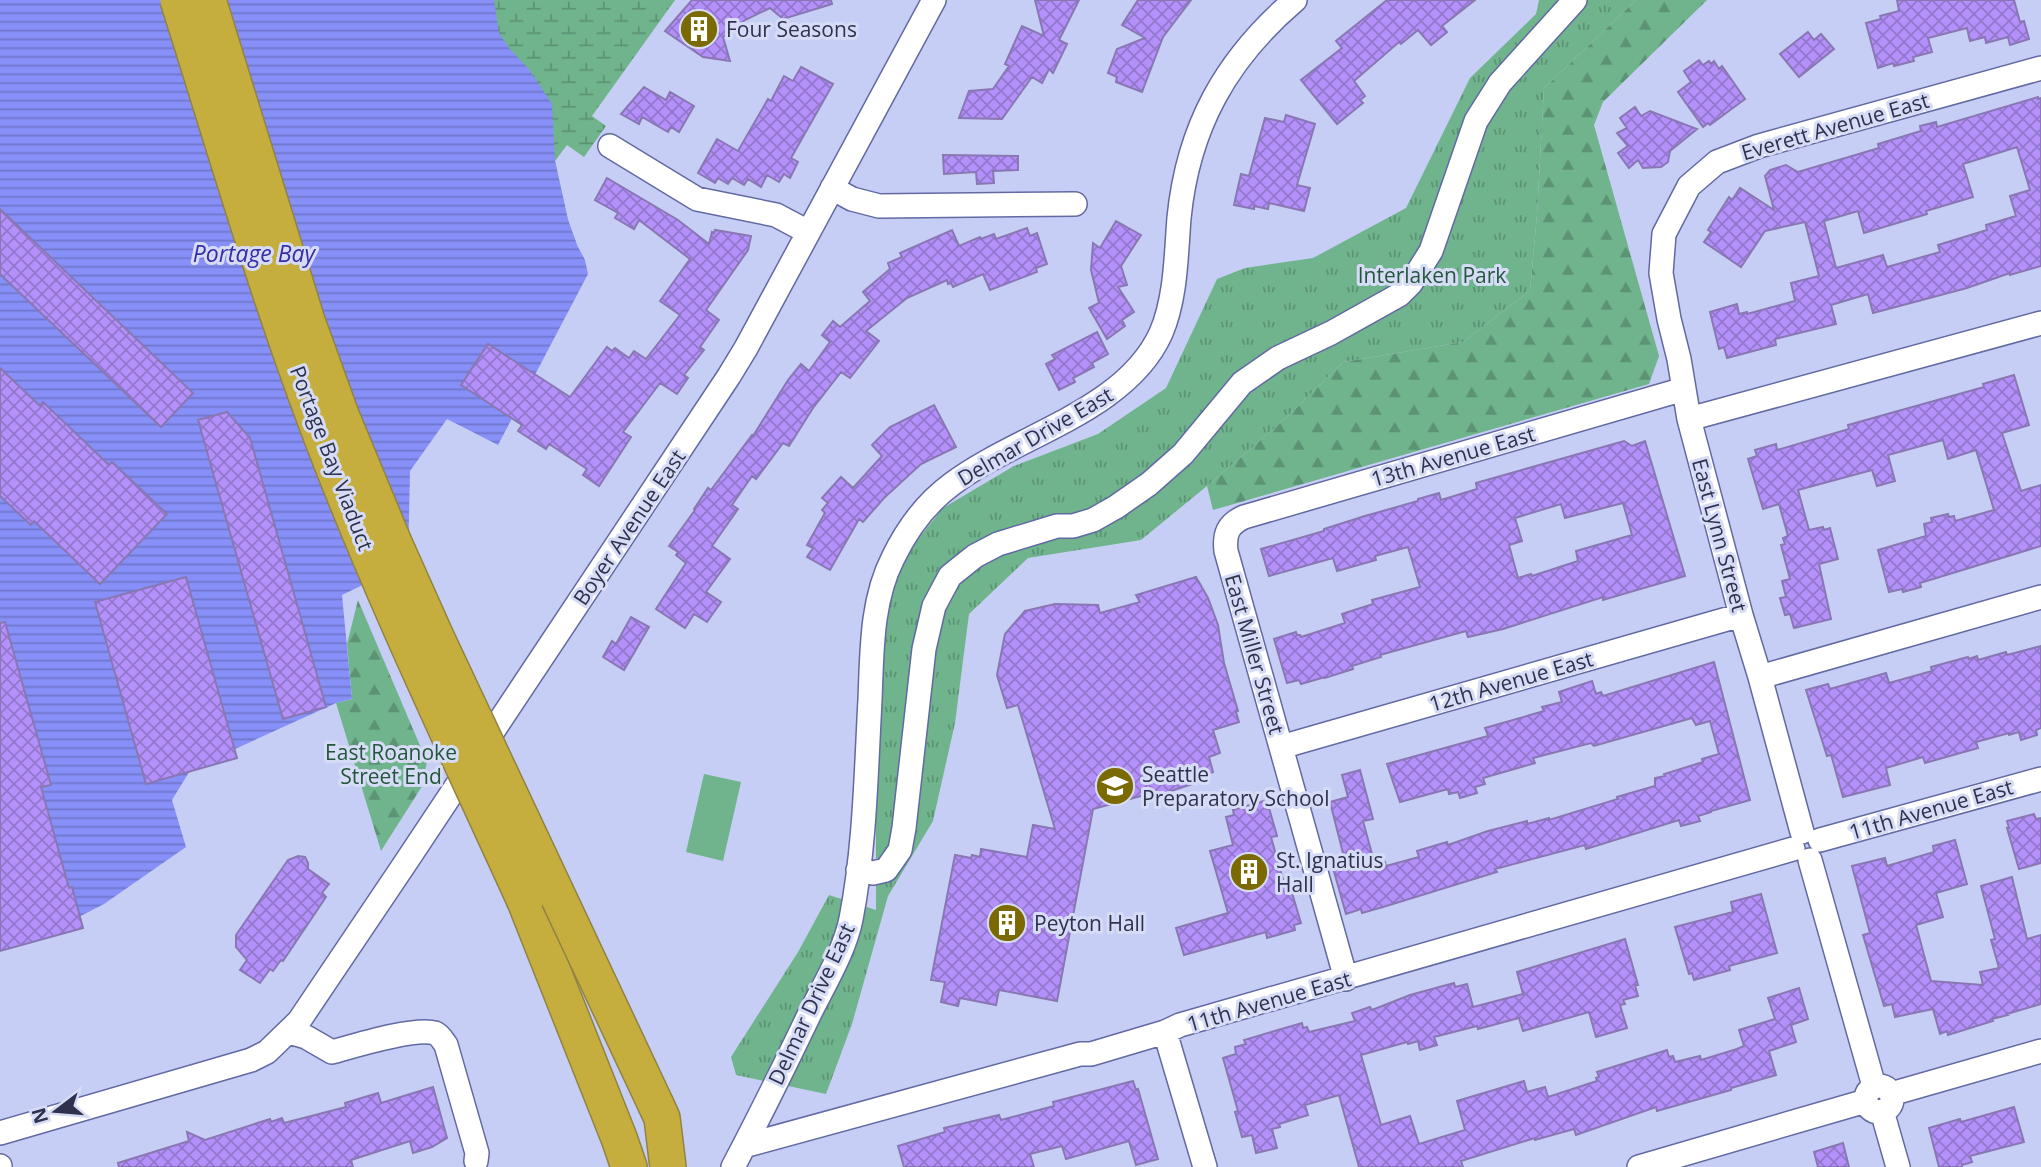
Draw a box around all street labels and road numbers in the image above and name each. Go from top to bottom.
street label: Everett Avenue East [1738,86,1932,166]
street label: Portage Bay Viaduct [284,362,380,554]
street label: Delmar Drive East [952,380,1118,492]
street label: 13th Avenue East [1368,419,1538,493]
street label: Boyer Avenue East [567,444,691,610]
street label: East Lynn Street [1686,455,1754,615]
street label: East Miller Street [1219,571,1291,737]
street label: 12th Avenue East [1426,644,1596,718]
street label: 11th Avenue East [1846,772,2016,846]
street label: Delmar Drive East [761,919,861,1089]
street label: 11th Avenue East [1184,964,1354,1038]

